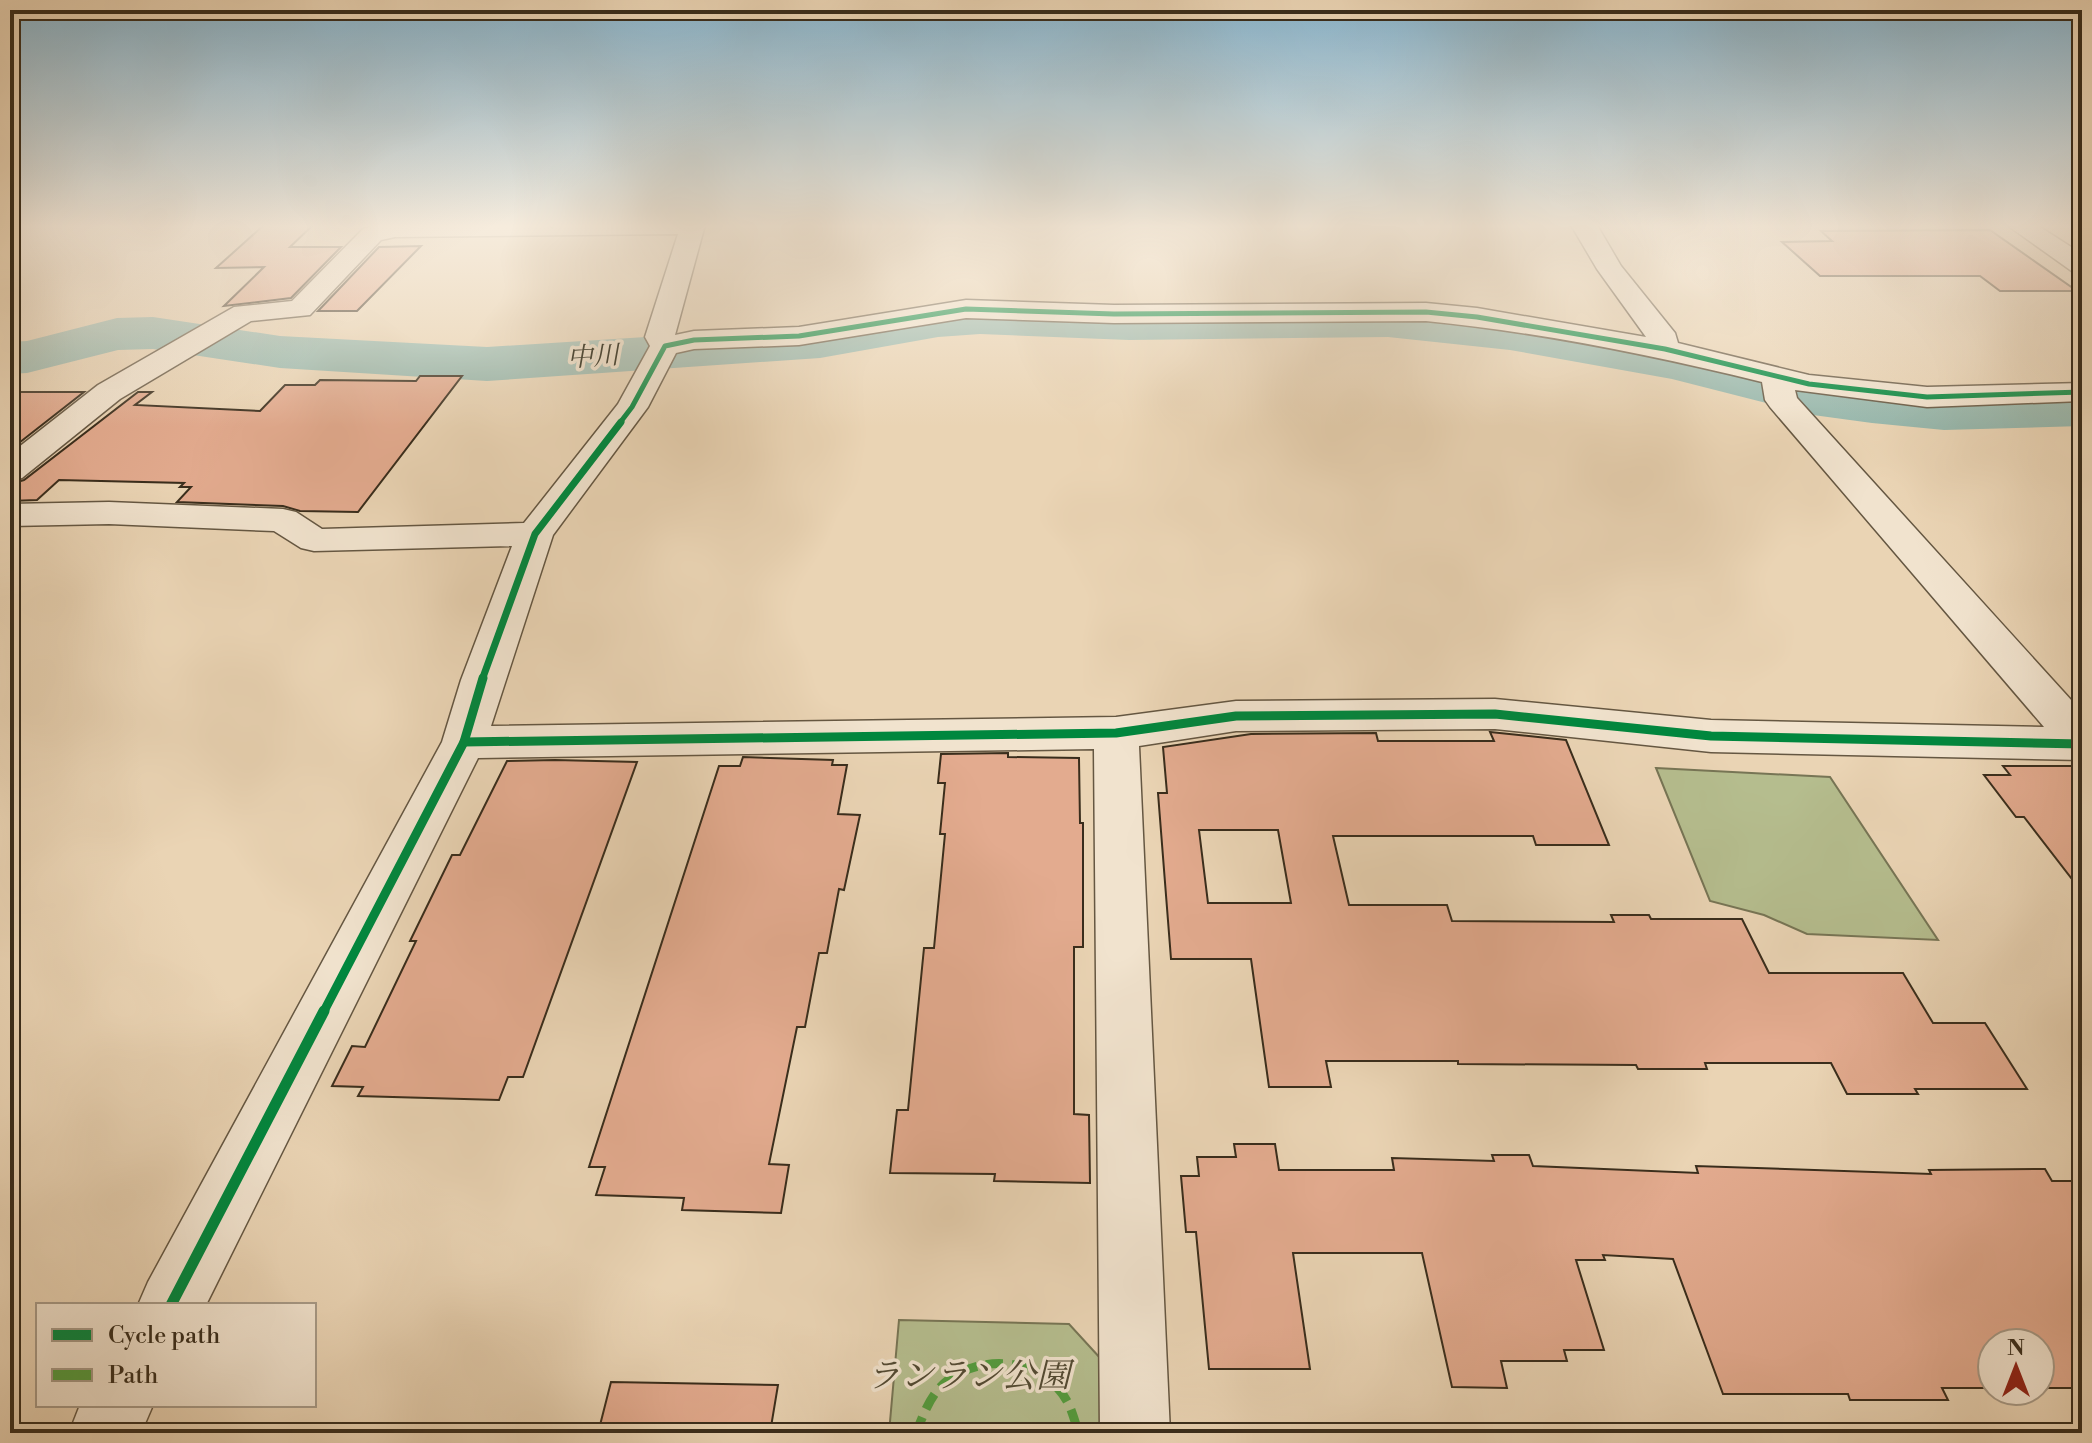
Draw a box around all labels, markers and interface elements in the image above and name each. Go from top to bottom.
water label: 中川 [566,339,623,375]
legend [36,1303,316,1407]
text: Cycle path [108,1321,220,1351]
north arrow [1976,1327,2056,1407]
text: N [2007,1335,2025,1362]
park label: ランラン公園 [866,1356,1075,1398]
text: Path [108,1361,158,1391]

